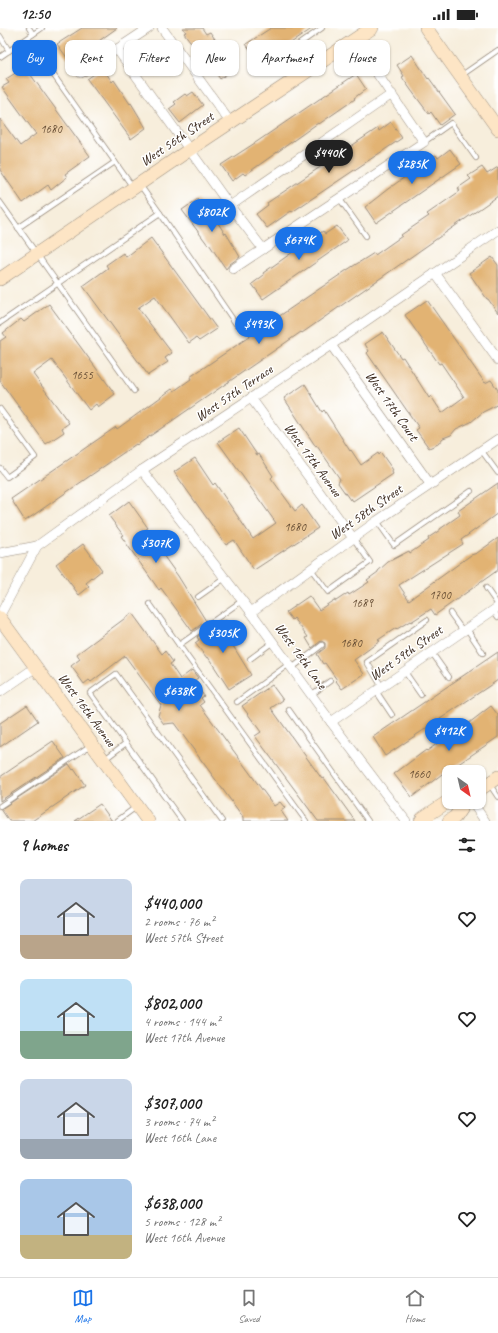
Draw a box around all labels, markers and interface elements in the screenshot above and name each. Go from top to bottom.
text: 12:50 [20,5,50,24]
chip: Buy [12,40,57,76]
chip: Rent [65,40,116,76]
chip: Filters [124,40,183,76]
chip: New [191,40,239,76]
chip: Apartment [247,40,326,76]
chip: House [334,40,390,76]
street label: West 56th Street [137,107,218,170]
house number: 1680 [40,121,63,137]
pin: $440K [301,140,357,174]
text: $440K [314,145,344,161]
pin: $285K [384,151,440,185]
text: $285K [397,156,427,172]
pin: $802K [184,199,240,233]
text: $802K [197,204,227,220]
pin: $674K [271,227,327,261]
text: $674K [284,232,314,248]
pin: $493K [231,311,287,345]
text: $493K [244,316,274,332]
street label: West 57th Terrace [192,360,277,425]
house number: 1655 [71,367,93,383]
street label: West 17th Court [362,368,423,445]
street label: West 17th Avenue [281,420,346,501]
street label: West 58th Street [326,480,407,543]
house number: 1680 [284,519,307,535]
pin: $307K [128,530,184,564]
text: $307K [141,535,171,551]
house number: 1700 [429,587,452,603]
house number: 1689 [351,595,374,611]
pin: $305K [195,620,251,654]
street label: West 16th Lane [271,620,331,694]
street label: West 59th Street [366,621,447,684]
text: $305K [208,625,238,641]
house number: 1680 [340,635,363,651]
street label: West 16th Avenue [55,670,120,751]
pin: $638K [151,678,207,712]
text: $638K [164,683,194,699]
pin: $412K [421,718,477,752]
text: $412K [434,723,464,739]
north arrow [442,765,486,809]
map controls [442,765,486,809]
house number: 1660 [408,766,431,782]
icon: filters [456,834,478,856]
text: 9 homes [20,835,68,856]
text: $440,000 [144,893,201,914]
icon: home [52,895,100,943]
icon: heart [456,908,478,930]
text: 2 rooms · 76 m² [144,914,214,930]
text: West 57th Street [144,930,223,946]
text: $802,000 [144,993,201,1014]
icon: home [52,995,100,1043]
icon: heart [456,1008,478,1030]
text: 4 rooms · 144 m² [144,1014,220,1030]
text: West 17th Avenue [144,1030,225,1046]
text: $307,000 [144,1093,201,1114]
icon: home [52,1095,100,1143]
icon: heart [456,1108,478,1130]
text: 3 rooms · 74 m² [144,1114,214,1130]
text: West 16th Lane [144,1130,216,1146]
text: $638,000 [144,1193,201,1214]
icon: home [52,1195,100,1243]
icon: heart [456,1208,478,1230]
text: 5 rooms · 128 m² [144,1214,220,1230]
text: West 16th Avenue [144,1230,225,1246]
tab: Map [72,1287,94,1325]
tab: Saved [238,1287,260,1325]
tab: Home [404,1287,426,1325]

